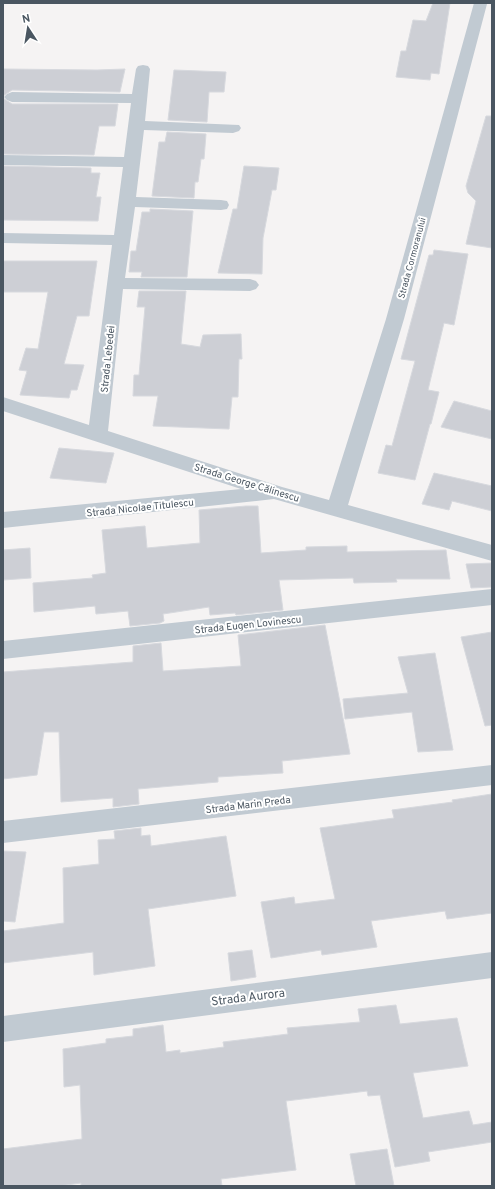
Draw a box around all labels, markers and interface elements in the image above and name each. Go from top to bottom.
north arrow [8,8,48,48]
text: N [21,12,31,27]
street label: Strada Cormoranului [396,216,429,300]
street label: Strada Lebedei [99,325,118,393]
street label: Strada George Călinescu [192,461,301,506]
street label: Strada Nicolae Titulescu [86,496,194,521]
street label: Strada Eugen Lovinescu [194,613,302,638]
street label: Strada Marin Preda [205,794,291,817]
street label: Strada Aurora [210,986,286,1010]

